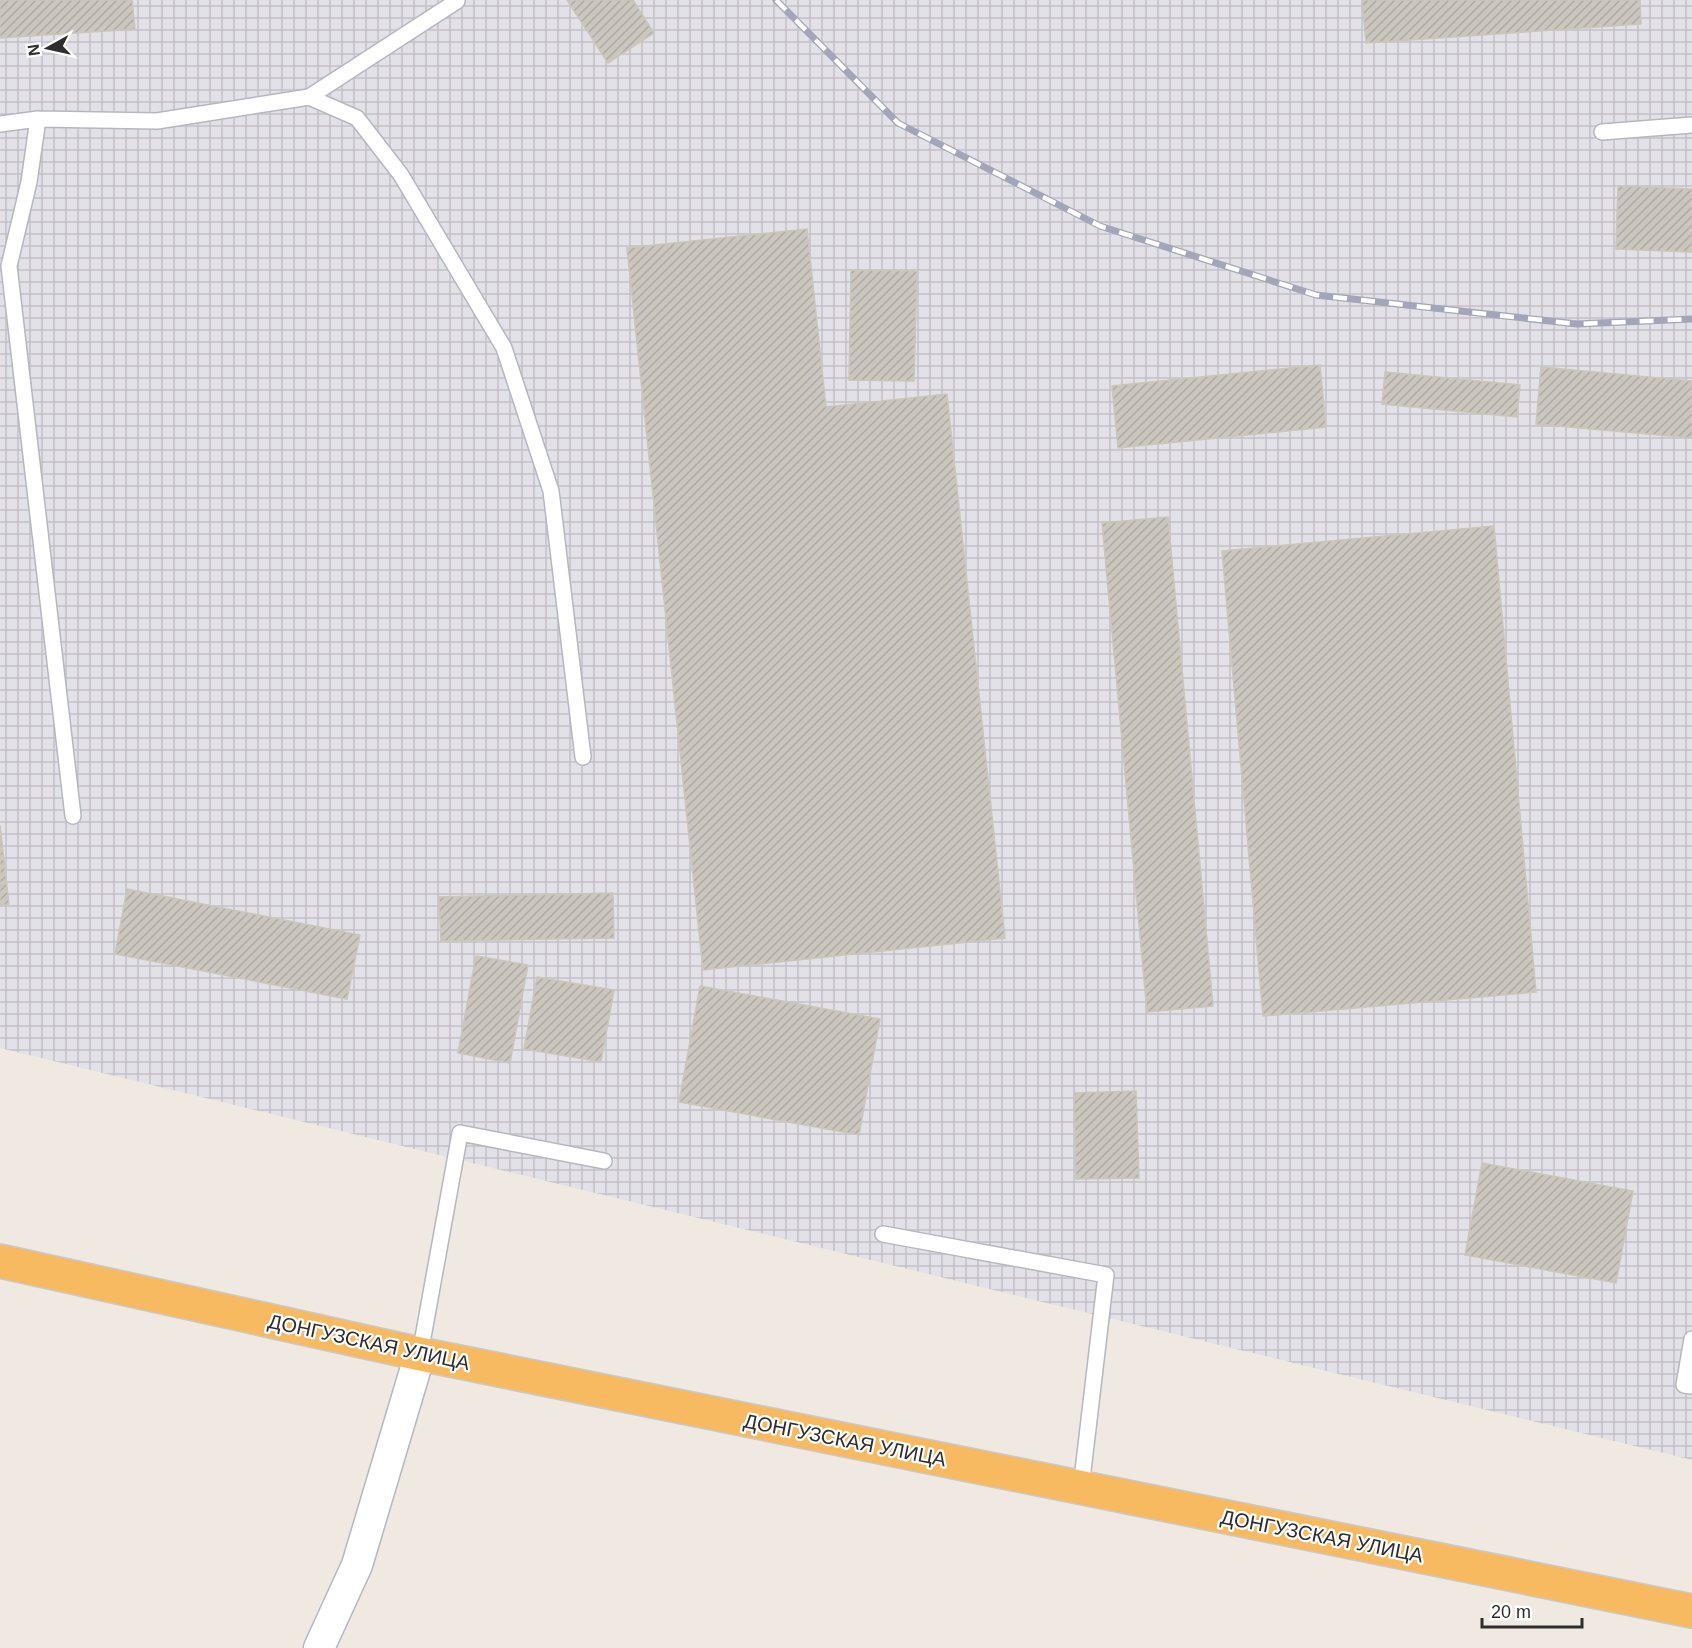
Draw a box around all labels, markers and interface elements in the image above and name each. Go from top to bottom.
north arrow [18,18,78,78]
text: N [24,43,43,57]
street label: ДОНГУЗСКАЯ УЛИЦА [266,1310,472,1374]
street label: ДОНГУЗСКАЯ УЛИЦА [742,1410,949,1471]
street label: ДОНГУЗСКАЯ УЛИЦА [1219,1506,1426,1567]
scale bar [1482,1591,1582,1629]
text: 20 m [1491,1602,1531,1622]

